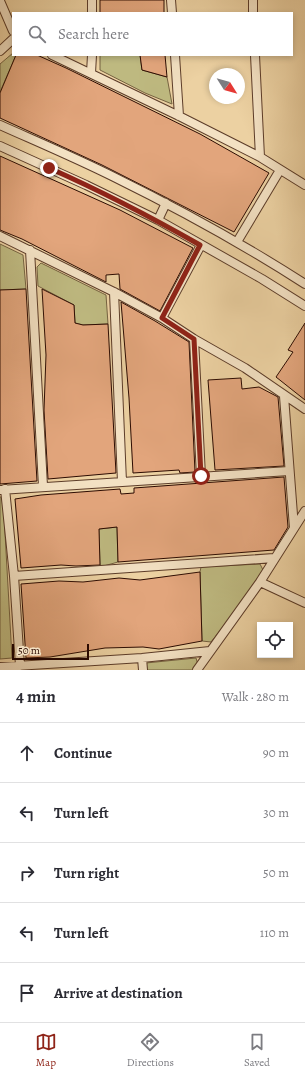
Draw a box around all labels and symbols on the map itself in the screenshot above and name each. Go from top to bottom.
north arrow [209,68,245,104]
route end [40,159,58,177]
route start [192,467,210,485]
scale bar [12,642,89,661]

